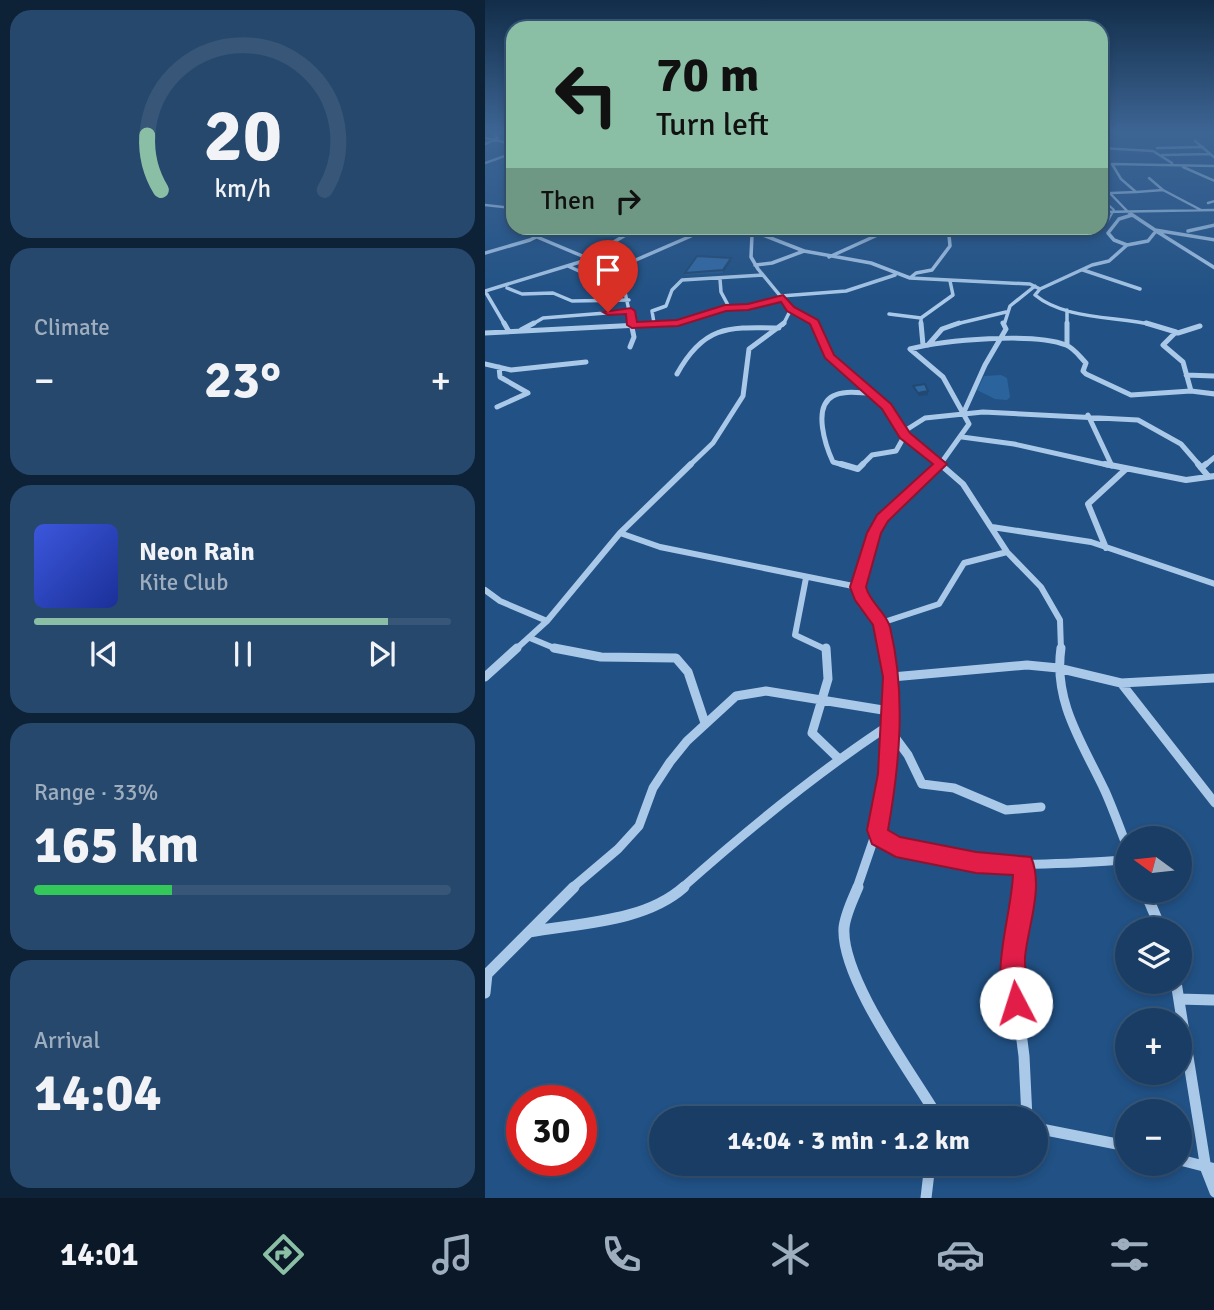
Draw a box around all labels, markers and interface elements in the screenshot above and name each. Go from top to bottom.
text: 70 m [656,45,759,105]
icon: left [541,49,632,140]
text: 20 [203,92,282,181]
text: Turn left [656,105,769,144]
text: km/h [214,173,271,204]
icon: right [609,182,647,220]
text: Then [541,185,595,217]
pin [578,240,638,312]
icon: arrive [589,251,627,289]
text: Climate [34,313,110,342]
text: 23° [204,348,281,412]
text: − [34,357,55,404]
text: + [430,357,451,404]
text: Neon Rain [139,536,255,568]
text: Kite Club [139,568,228,597]
icon: previous [85,635,123,673]
icon: pause [224,635,262,673]
icon: next [363,635,401,673]
text: Range · 33% [34,778,158,807]
text: 165 km [34,813,199,877]
north arrow [1115,826,1192,903]
map controls [1115,826,1192,1176]
button: layers [1115,917,1192,994]
position arrow [979,966,1053,1040]
button: + [1115,1008,1192,1085]
text: Arrival [34,1026,100,1055]
text: 14:04 [34,1061,162,1125]
speed limit sign: 30 [506,1085,597,1176]
button: − [1115,1099,1192,1176]
text: 14:04 · 3 min · 1.2 km [727,1125,970,1157]
icon: directions [259,1230,308,1279]
icon: music [428,1230,477,1279]
icon: phone [597,1230,646,1279]
icon: climate [766,1230,815,1279]
icon: car [936,1230,985,1279]
icon: filters [1105,1230,1154,1279]
text: 14:01 [60,1235,139,1274]

